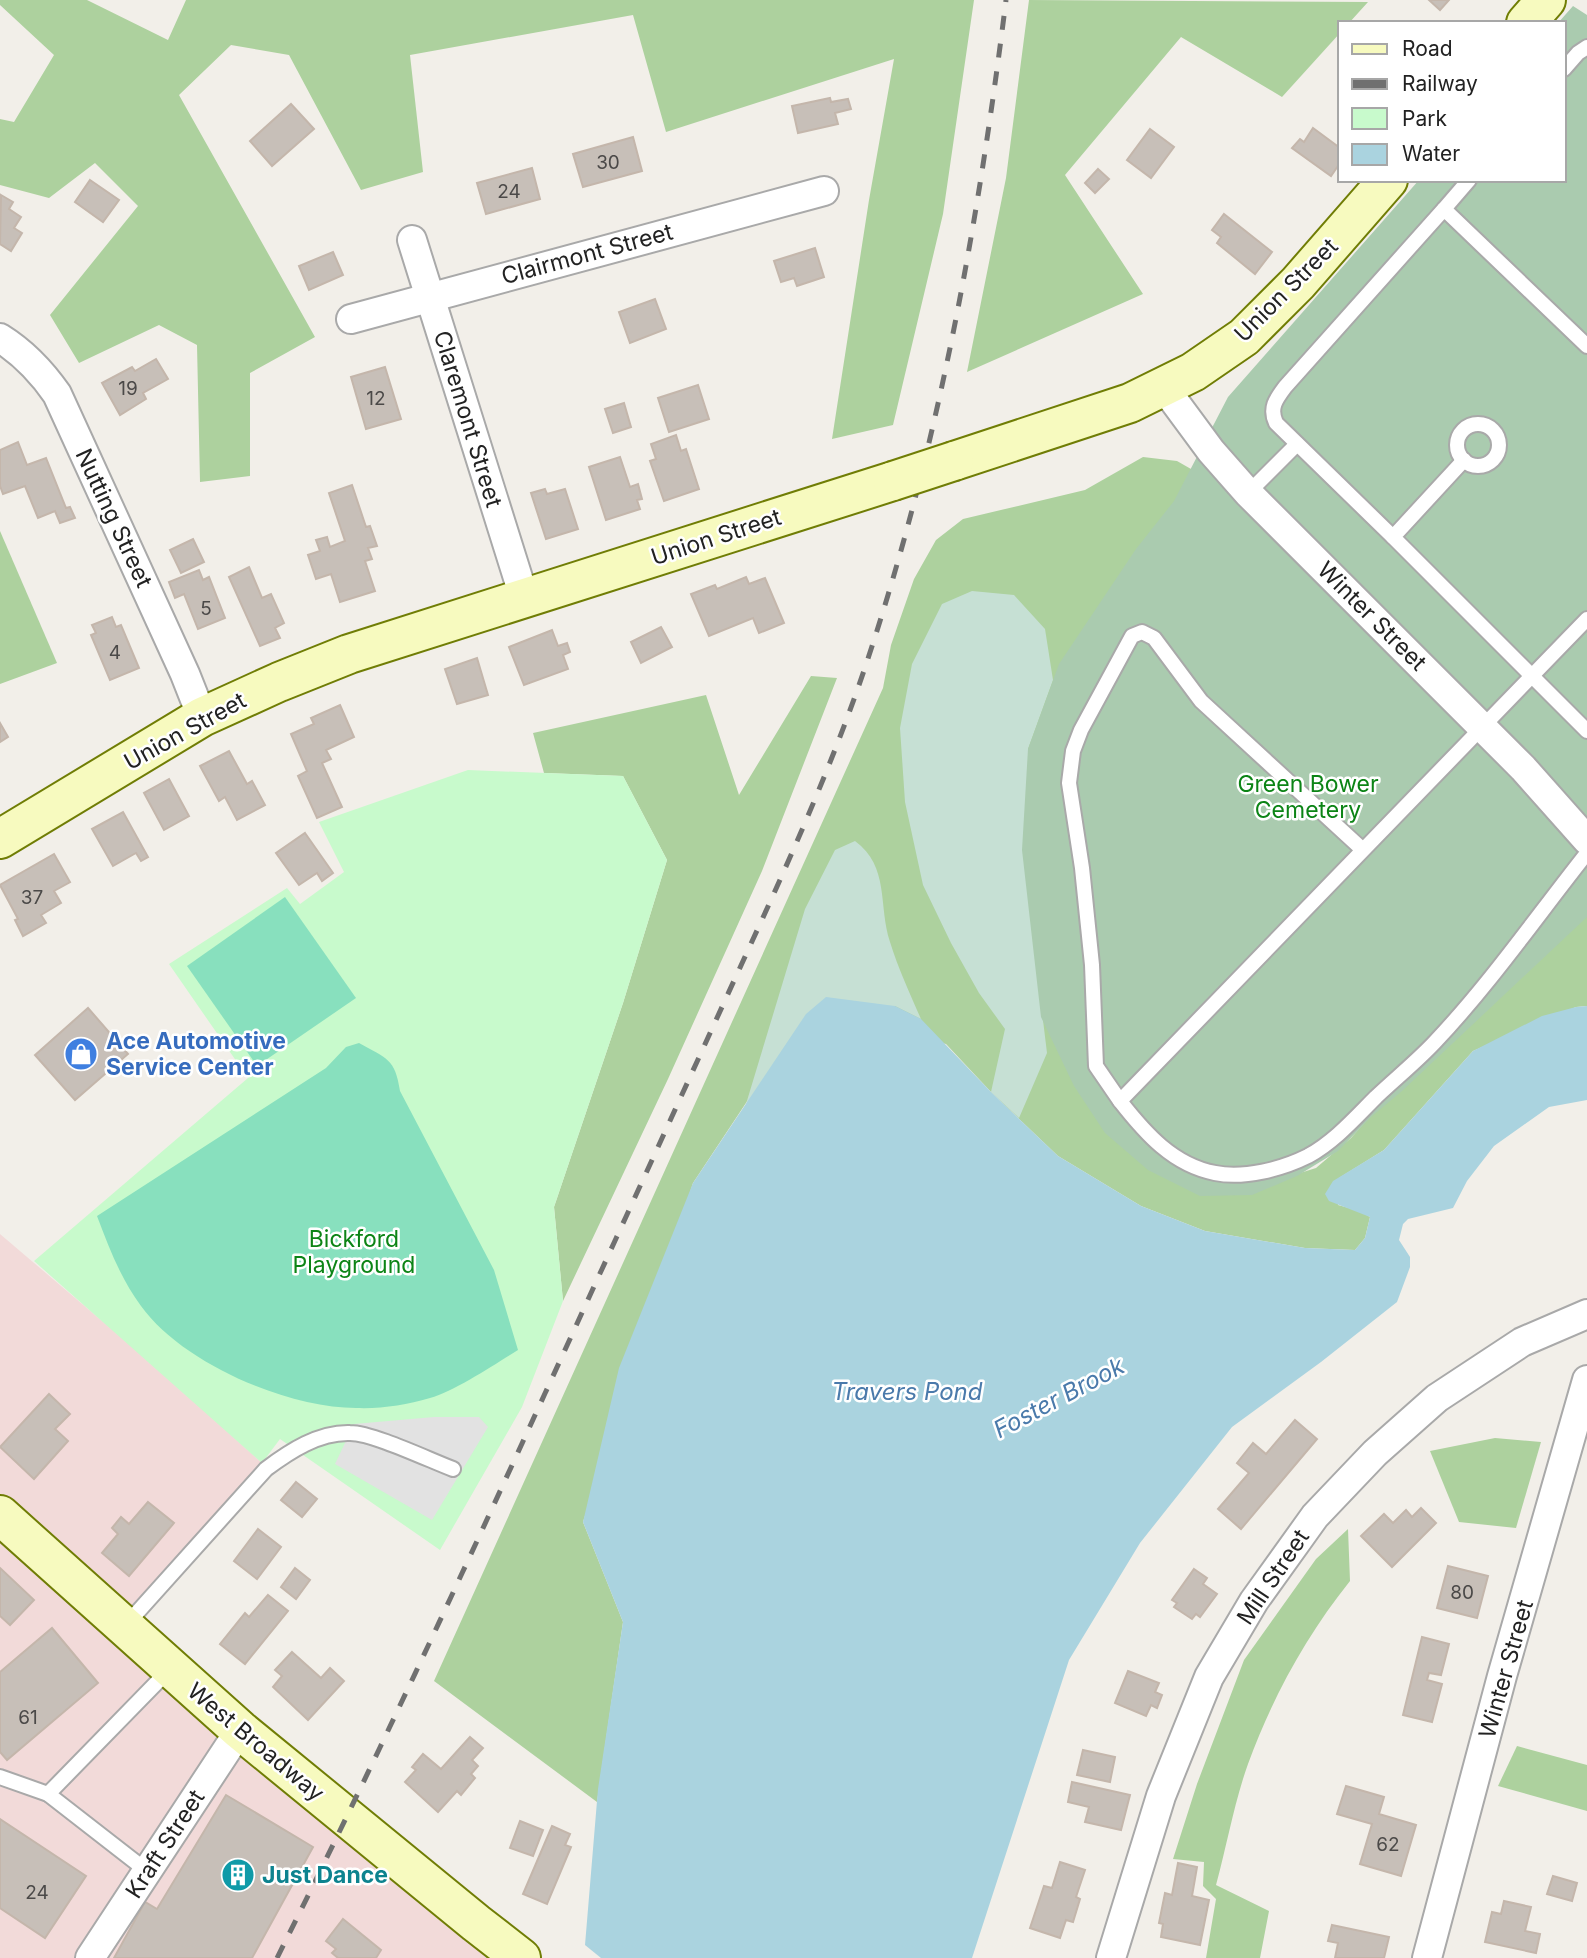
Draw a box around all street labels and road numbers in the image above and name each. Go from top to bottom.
street label: Clairmont Street [498,218,676,290]
street label: Union Street [1228,232,1344,348]
street label: Claremont Street [428,327,508,511]
street label: Nutting Street [70,444,159,592]
street label: Union Street [647,503,785,571]
street label: Winter Street [1312,556,1433,677]
street label: Union Street [119,686,251,776]
street label: Mill Street [1231,1524,1315,1630]
street label: Winter Street [1473,1596,1539,1741]
street label: West Broadway [182,1677,330,1807]
street label: Kraft Street [120,1784,211,1903]

